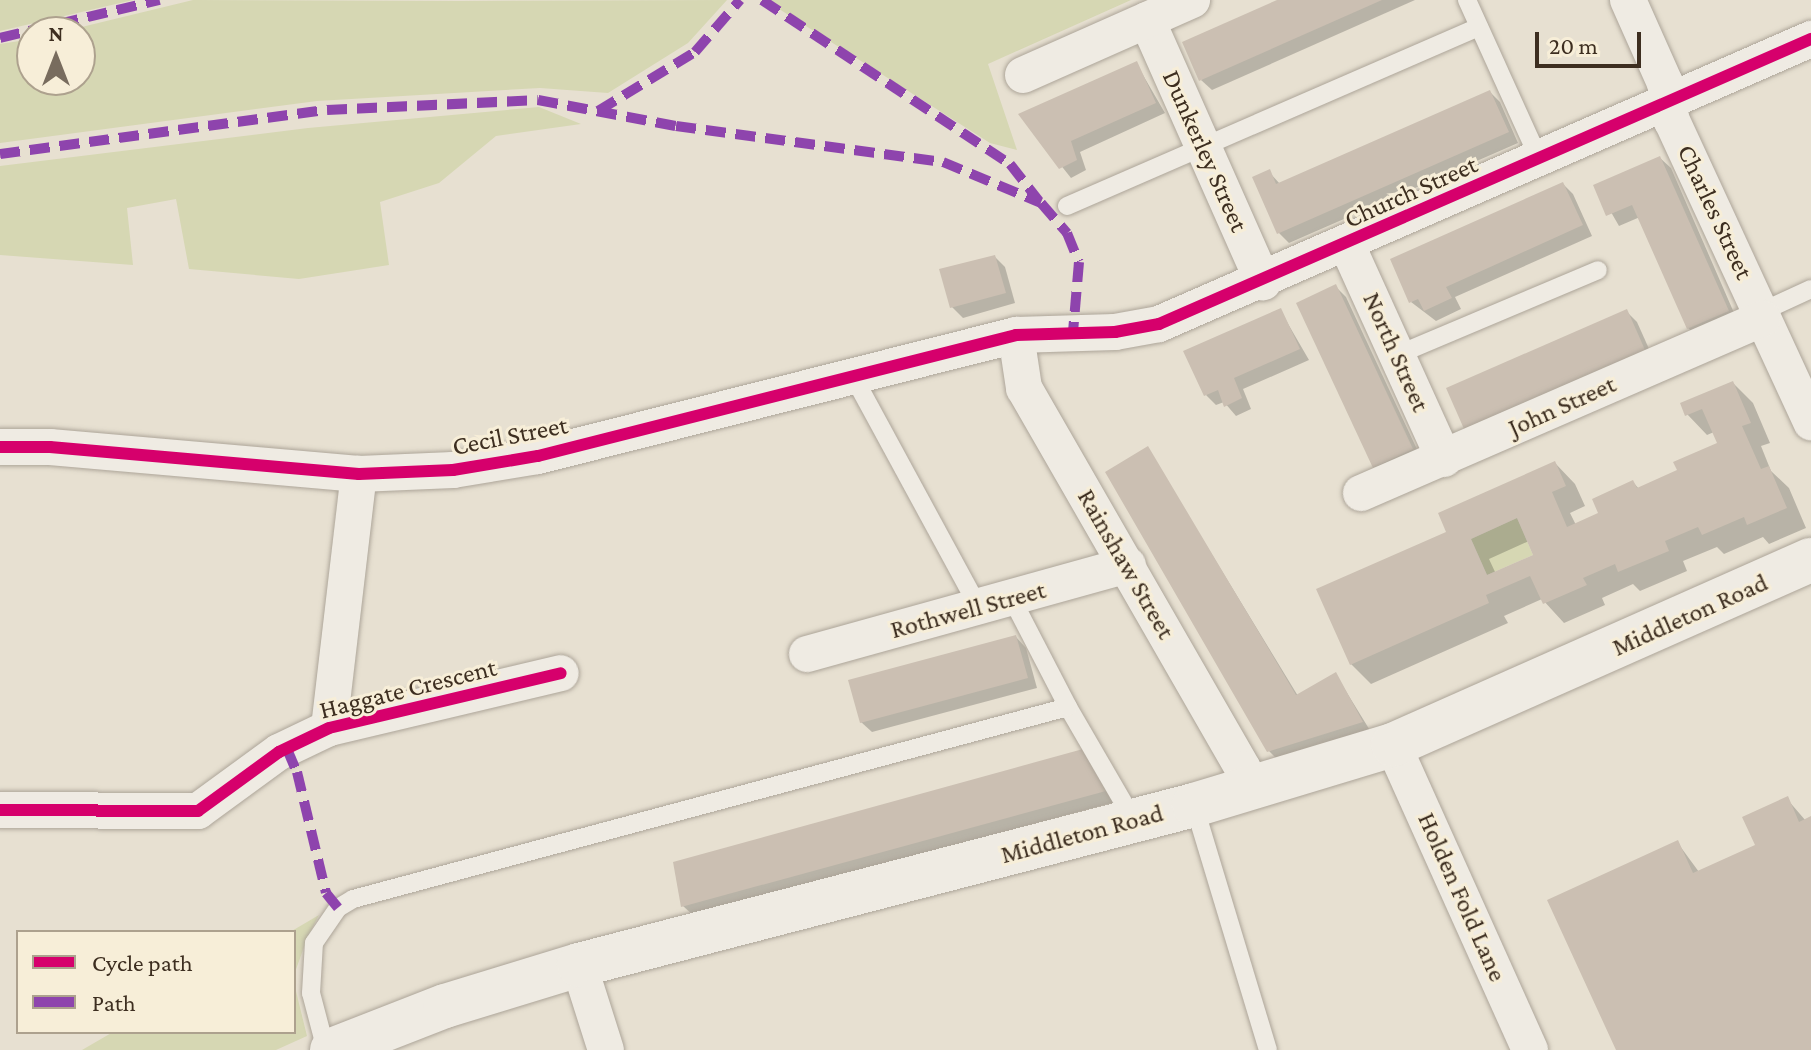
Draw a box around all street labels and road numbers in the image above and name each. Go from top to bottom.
street label: Dunkerley Street [1155,65,1255,237]
street label: Charles Street [1670,140,1760,284]
street label: Church Street [1340,149,1482,235]
street label: North Street [1356,287,1436,417]
street label: John Street [1503,369,1621,443]
street label: Cecil Street [450,410,570,462]
street label: Rainshaw Street [1070,483,1182,645]
street label: Middleton Road [1607,567,1773,663]
street label: Rothwell Street [887,574,1049,646]
street label: Haggate Crescent [316,652,500,726]
street label: Middleton Road [997,797,1167,871]
street label: Holden Fold Lane [1411,808,1513,986]

